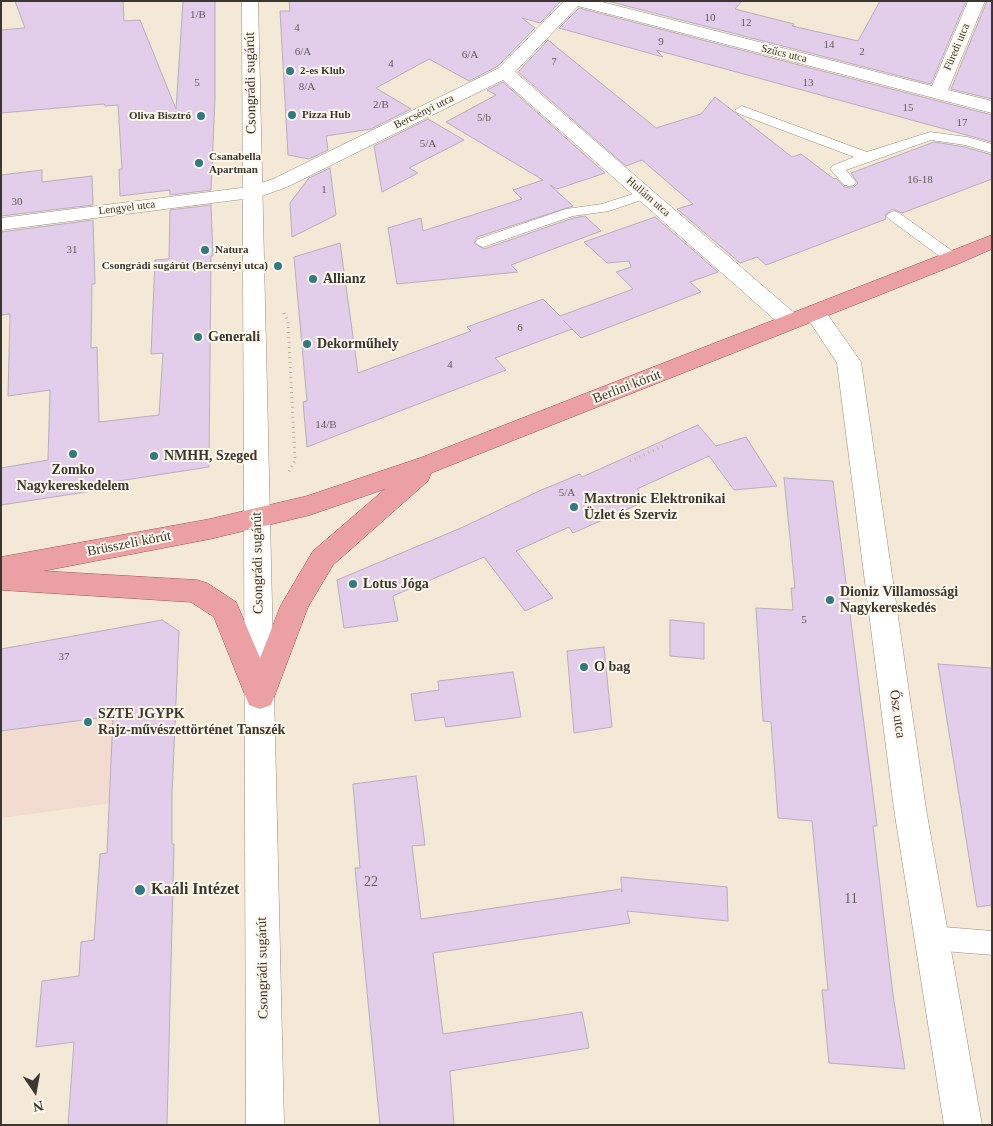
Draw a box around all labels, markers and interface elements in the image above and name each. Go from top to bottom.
house number: 1/B [190,8,206,22]
house number: 10 [704,11,716,25]
house number: 12 [740,16,751,30]
house number: 4 [294,21,300,35]
street label: Füredi utca [941,22,973,72]
street label: Csongrádi sugárút [242,32,260,134]
house number: 9 [658,35,664,49]
house number: 14 [824,38,834,52]
street label: Szűcs utca [760,42,808,66]
house number: 6/A [295,45,311,59]
house number: 2 [859,45,865,59]
house number: 6/A [462,48,478,62]
house number: 7 [551,55,557,69]
house number: 4 [388,57,394,71]
place label: 2-es Klub [300,64,345,78]
marker: 2-es Klub [284,65,296,77]
house number: 5 [194,76,200,90]
house number: 13 [802,76,814,90]
house number: 8/A [299,80,315,94]
street label: Bercsényi utca [392,92,456,132]
house number: 2/B [373,98,389,112]
house number: 15 [902,101,914,115]
place label: Pizza Hub [302,108,351,122]
place label: Oliva Bisztró [129,109,191,123]
marker: Pizza Hub [286,109,298,121]
marker: Oliva Bisztró [195,110,207,122]
house number: 5/b [477,111,491,125]
house number: 17 [956,116,968,130]
house number: 5/A [420,137,436,151]
place label: Csanabella Apartman [209,150,261,176]
marker: Csanabella Apartman [193,157,205,169]
house number: 16-18 [907,173,933,187]
street label: Hullám utca [623,174,673,220]
house number: 1 [321,183,327,197]
house number: 30 [12,195,22,209]
street label: Lengyel utca [98,198,156,218]
house number: 31 [66,243,78,257]
place label: Natura [215,243,249,257]
marker: Natura [199,244,211,256]
place label: Csongrádi sugárút (Bercsényi utca) [102,259,268,273]
marker: Csongrádi sugárút (Bercsényi utca) [272,260,284,272]
place label: Allianz [323,271,366,287]
marker: Allianz [307,273,319,285]
house number: 6 [517,321,523,335]
place label: Generali [208,329,260,345]
marker: Generali [192,331,204,343]
place label: Dekorműhely [317,336,399,352]
marker: Dekorműhely [301,338,313,350]
house number: 4 [447,358,453,372]
street label: Berlini körút [590,366,664,408]
house number: 14/B [315,418,337,432]
marker: Zomko Nagykereskedelem [67,448,79,460]
place label: NMHH, Szeged [164,448,257,464]
marker: NMHH, Szeged [148,450,160,462]
place label: Zomko Nagykereskedelem [17,462,129,494]
house number: 5/A [559,486,575,500]
place label: Maxtronic Elektronikai Üzlet és Szerviz [584,491,725,524]
marker: Maxtronic Elektronikai Üzlet és Szerviz [568,501,580,513]
street label: Csongrádi sugárút [249,512,267,614]
street label: Brüsszeli körút [86,528,172,560]
place label: Lotus Jóga [363,576,429,592]
marker: Lotus Jóga [347,578,359,590]
place label: Dioniz Villamossági Nagykereskedés [840,584,958,616]
marker: Dioniz Villamossági Nagykereskedés [824,594,836,606]
house number: 5 [801,613,807,627]
house number: 37 [59,650,70,664]
place label: O bag [594,659,630,675]
marker: O bag [578,661,590,673]
street label: Ősz utca [885,689,909,739]
place label: SZTE JGYPK Rajz-művészettörténet Tanszék [98,706,285,739]
marker: SZTE JGYPK Rajz-művészettörténet Tanszék [82,716,94,728]
house number: 22 [364,874,378,890]
place label: Kaáli Intézet [151,880,239,900]
marker: Kaáli Intézet [133,883,147,897]
house number: 11 [844,891,858,907]
street label: Csongrádi sugárút [254,917,272,1019]
north arrow [10,1066,60,1116]
text: N [32,1098,45,1115]

